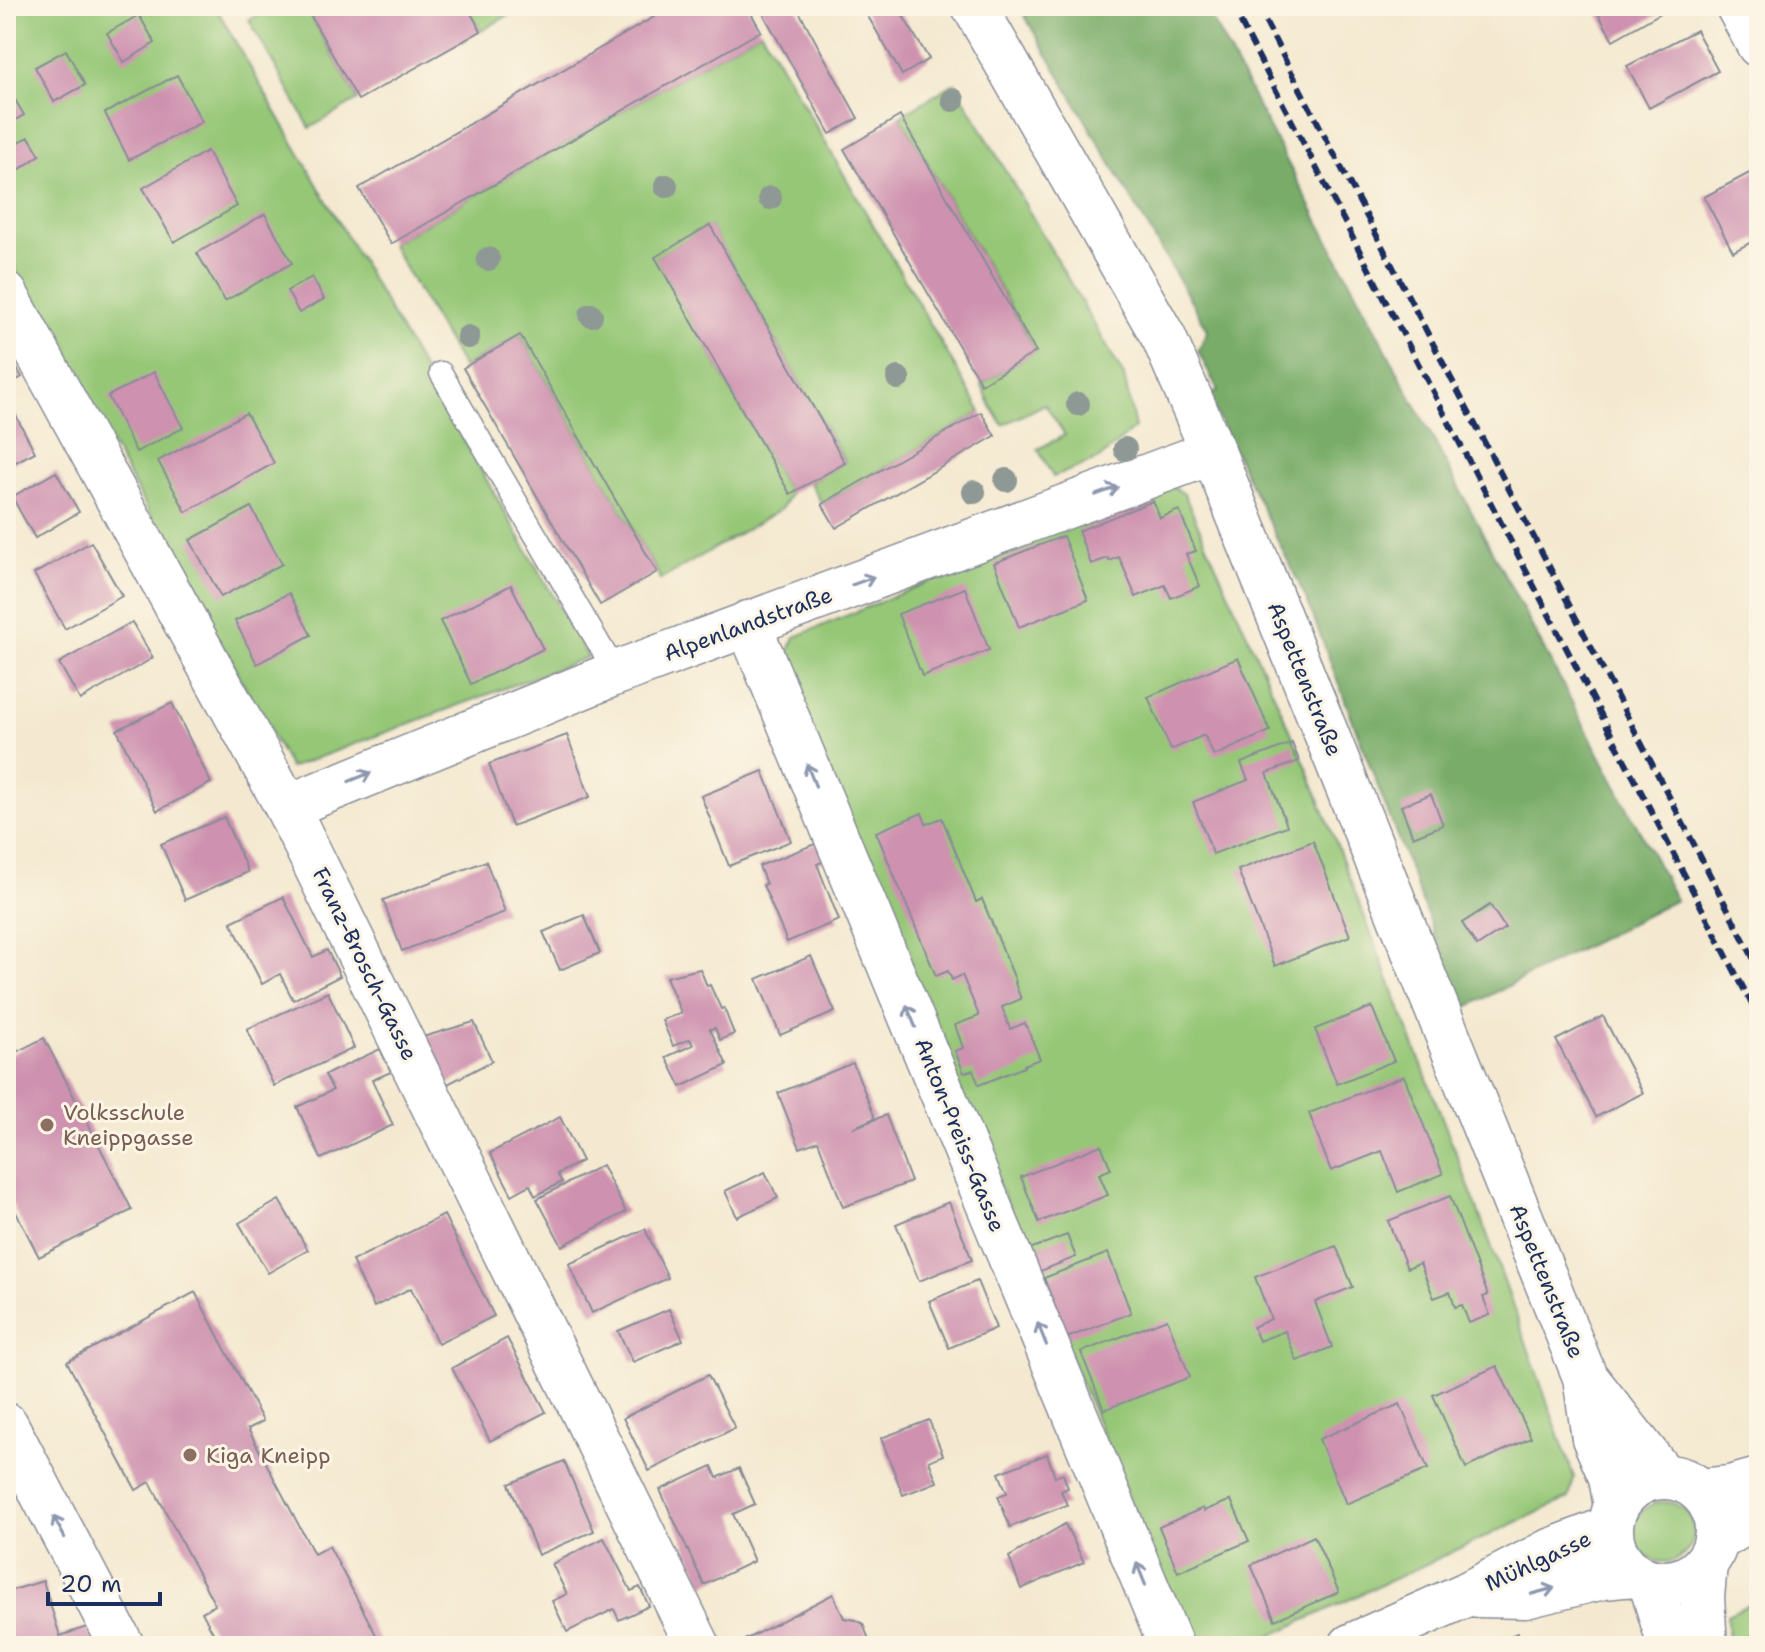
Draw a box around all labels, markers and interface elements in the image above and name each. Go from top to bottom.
one-way arrow [1094,483,1119,497]
one-way arrow [850,573,875,587]
street label: Alpenlandstraße [660,580,836,668]
street label: Aspettenstraße [1261,598,1349,760]
one-way arrow [803,763,818,788]
one-way arrow [347,769,372,784]
street label: Franz-Brosch-Gasse [306,863,424,1065]
one-way arrow [902,1004,917,1029]
street label: Anton-Preiss-Gasse [908,1034,1012,1236]
place label: Volksschule Kneippgasse [63,1098,194,1152]
marker: Volksschule Kneippgasse [38,1116,56,1134]
street label: Aspettenstraße [1503,1200,1591,1362]
one-way arrow [1034,1322,1048,1347]
place label: Kiga Kneipp [206,1441,331,1470]
marker: Kiga Kneipp [181,1446,199,1464]
one-way arrow [51,1516,67,1540]
street label: Mühlgasse [1480,1524,1596,1598]
scale bar [48,1556,160,1606]
one-way arrow [1133,1562,1148,1587]
text: 20 m [60,1568,122,1600]
one-way arrow [1529,1582,1555,1597]

